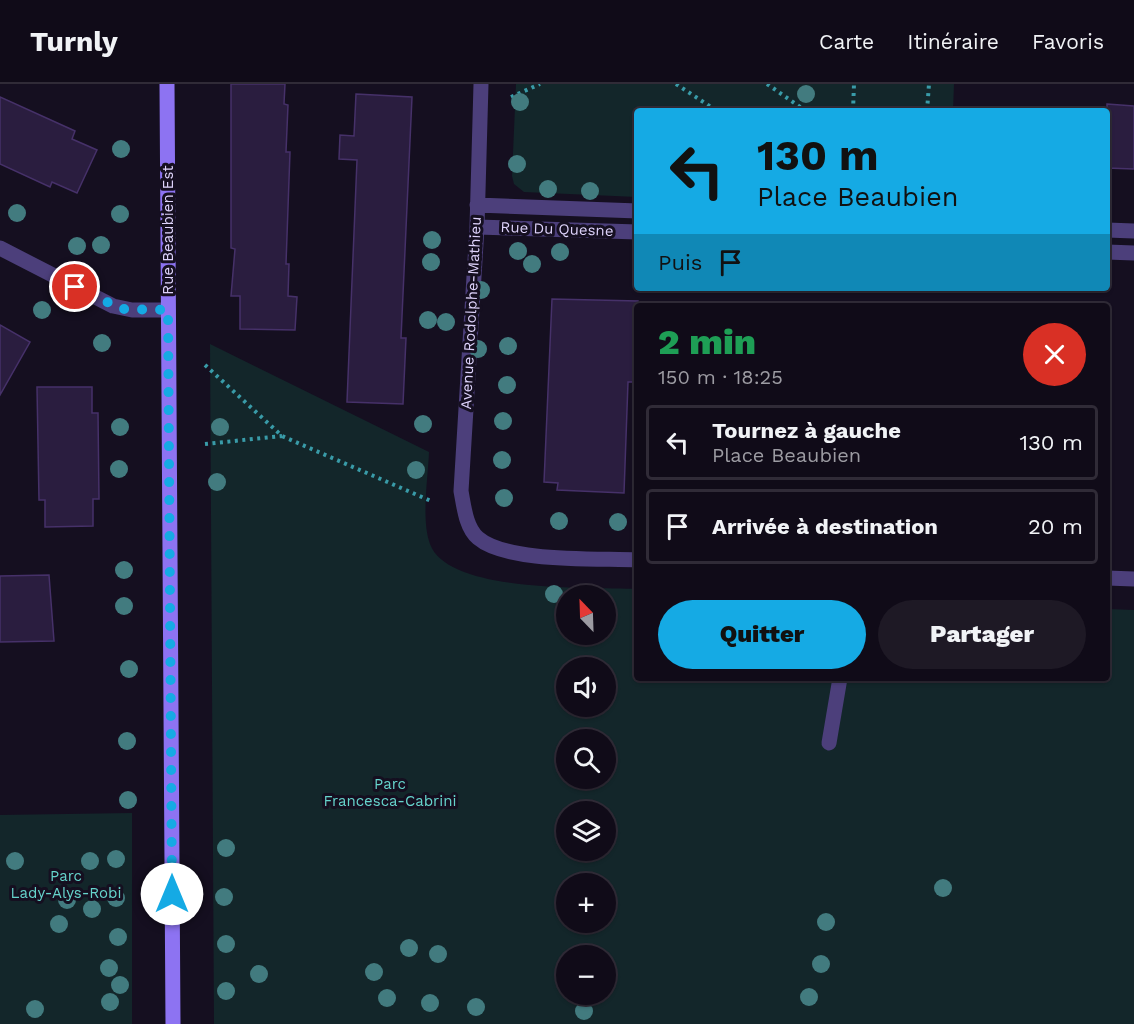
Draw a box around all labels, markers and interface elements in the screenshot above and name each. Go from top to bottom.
text: Turnly [30,25,118,58]
text: Carte [819,29,874,54]
text: Itinéraire [907,29,999,54]
text: Favoris [1032,29,1104,54]
text: 130 m [757,131,879,180]
icon: left [658,132,736,210]
street label: Rue Beaubien Est [159,165,177,295]
text: Place Beaubien [757,181,958,213]
street label: Avenue Rodolphe-Mathieu [457,216,485,410]
street label: Rue Du Quesne [500,218,614,240]
icon: arrive [714,246,747,279]
text: Puis [658,250,702,275]
pin [49,261,100,312]
icon: arrive [58,270,91,303]
text: 2 min [658,321,756,363]
button: close [1023,323,1086,386]
text: 150 m · 18:25 [658,365,783,389]
text: Tournez à gauche [712,418,901,443]
icon: left [661,426,694,459]
text: 130 m [1019,430,1083,455]
text: Place Beaubien [712,443,861,467]
icon: arrive [661,510,694,543]
text: Arrivée à destination [712,514,938,539]
text: 20 m [1028,514,1083,539]
north arrow [556,585,616,645]
map controls [556,585,616,1005]
button: Quitter [658,600,866,669]
button: Partager [878,600,1086,669]
button: sound [556,657,616,717]
button: search [556,729,616,789]
park label: Parc Francesca-Cabrini [323,775,457,810]
button: layers [556,801,616,861]
position arrow [140,862,204,926]
park label: Parc Lady-Alys-Robi [11,867,121,902]
button: + [556,873,616,933]
button: − [556,945,616,1005]

